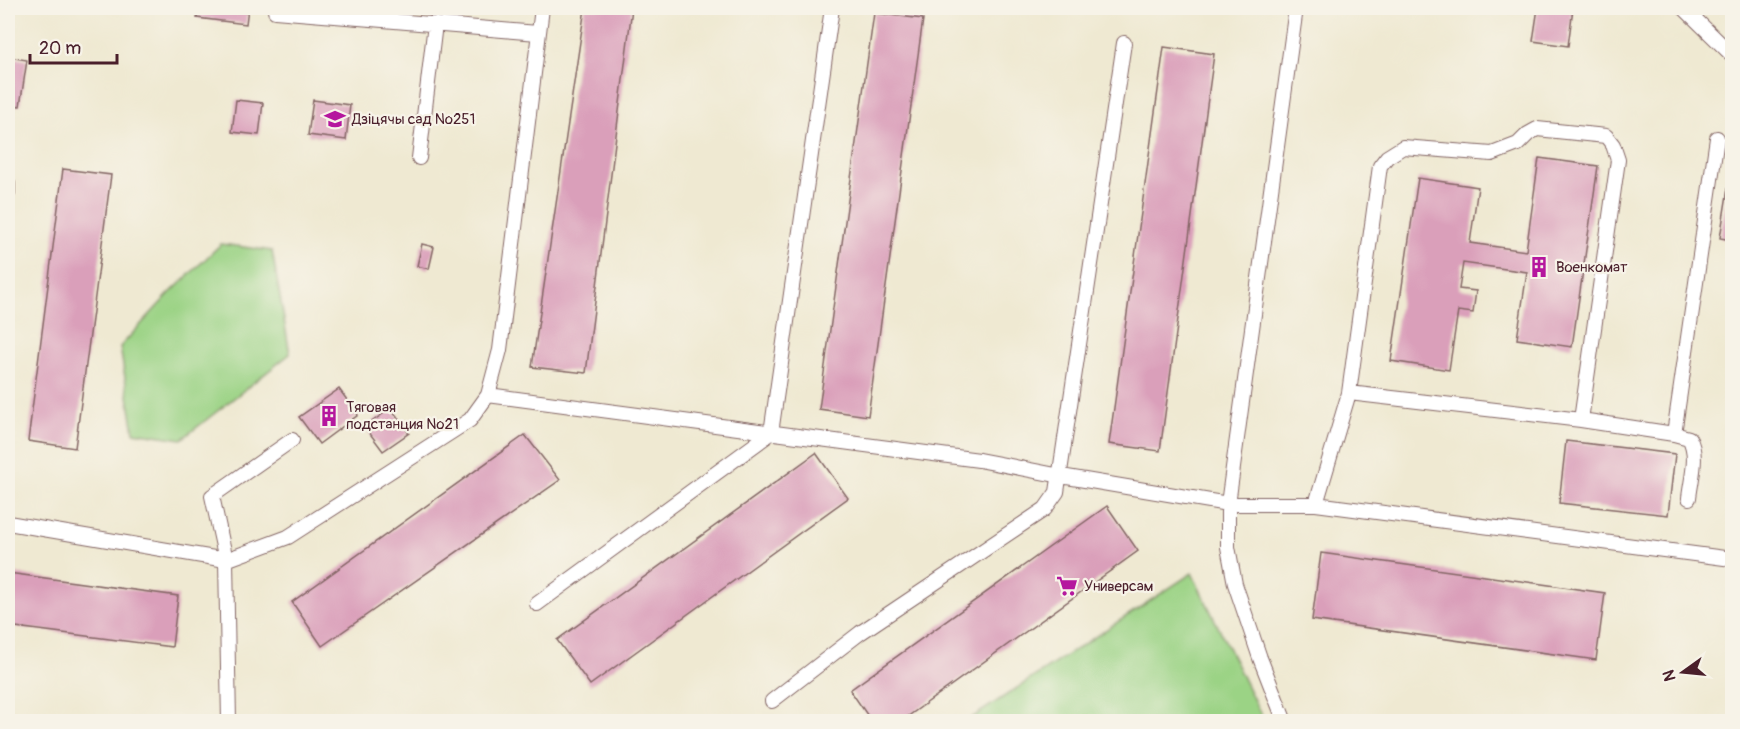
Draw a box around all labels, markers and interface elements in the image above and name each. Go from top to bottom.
scale bar [30,27,117,65]
text: 20 m [39,37,81,60]
school or university icon: Дзіцячы сад №251 [323,107,347,131]
place label: Дзіцячы сад №251 [351,110,475,129]
building icon: Военкомат [1527,255,1551,279]
place label: Военкомат [1556,258,1628,277]
place label: Тяговая подстанция №21 [346,398,459,434]
building icon: Тяговая подстанция №21 [317,404,341,428]
supermarket icon: Универсам [1055,574,1079,598]
place label: Универсам [1084,577,1154,596]
north arrow [1653,642,1713,702]
text: N [1658,668,1681,683]

